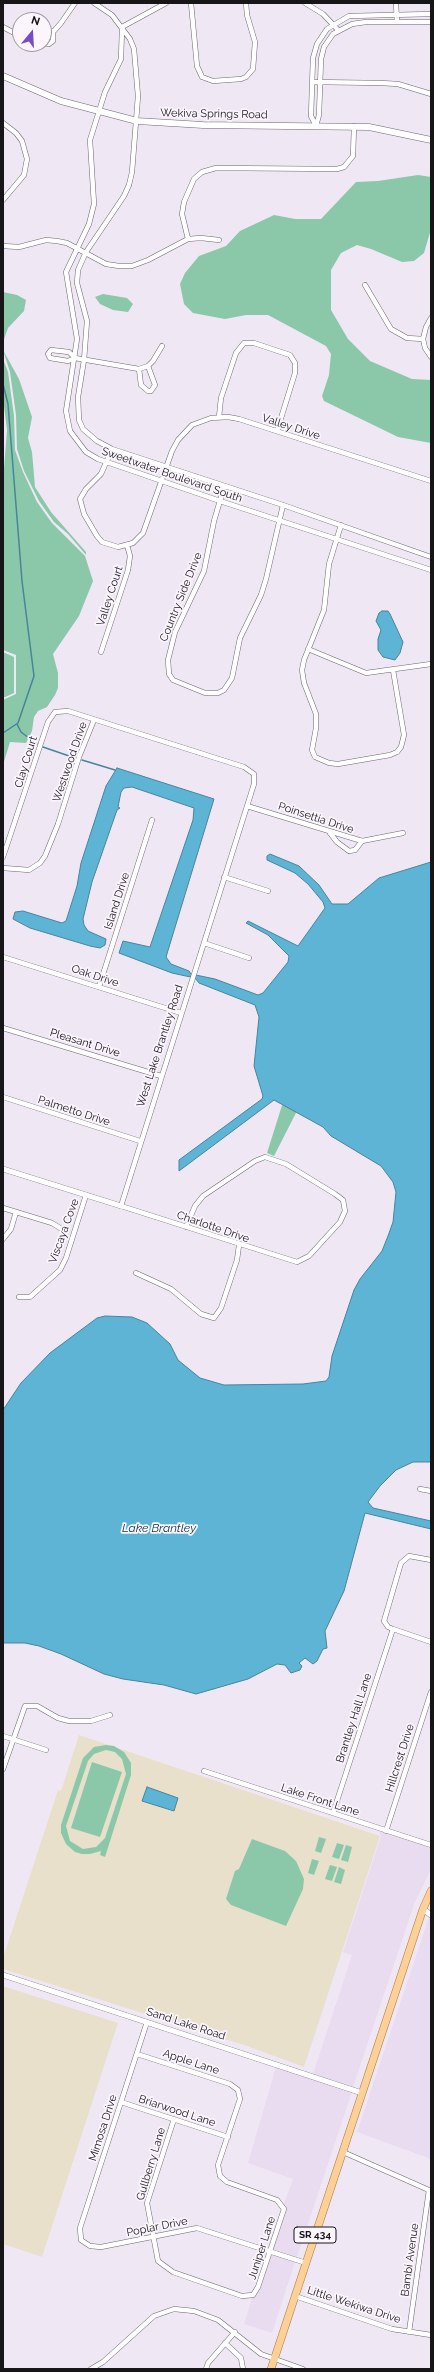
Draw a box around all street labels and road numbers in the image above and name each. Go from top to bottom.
street label: Wekiva Springs Road [160,106,268,122]
street label: Valley Drive [260,411,322,443]
street label: Sweetwater Boulevard South [100,445,244,505]
street label: Country Side Drive [157,551,205,643]
street label: Valley Court [94,564,126,628]
street label: Westwood Drive [50,720,90,804]
street label: Clay Court [12,735,40,789]
street label: Poinsettia Drive [277,800,355,836]
street label: Island Drive [102,871,132,931]
street label: Oak Drive [70,962,120,990]
street label: West Lake Brantley Road [134,983,186,1109]
street label: Pleasant Drive [48,1026,122,1060]
street label: Palmetto Drive [36,1093,112,1129]
street label: Viscaya Cove [46,1197,82,1265]
street label: Charlotte Drive [175,1208,251,1246]
street label: Brantley Hall Lane [333,1672,375,1764]
street label: Hillcrest Drive [383,1722,417,1794]
street label: Lake Front Lane [279,1781,361,1819]
street label: Sand Lake Road [145,2005,227,2043]
street label: Apple Lane [161,2047,221,2077]
street label: Briarwood Lane [137,2092,217,2130]
street label: Mimosa Drive [86,2093,120,2163]
street label: Gullberry Lane [134,2126,168,2202]
street label: Poplar Drive [125,2215,189,2239]
street label: Juniper Lane [246,2215,278,2281]
street label: Bambi Avenue [398,2222,422,2298]
road number: SR 434 [294,2227,336,2243]
street label: Little Wekiwa Drive [305,2284,403,2326]

